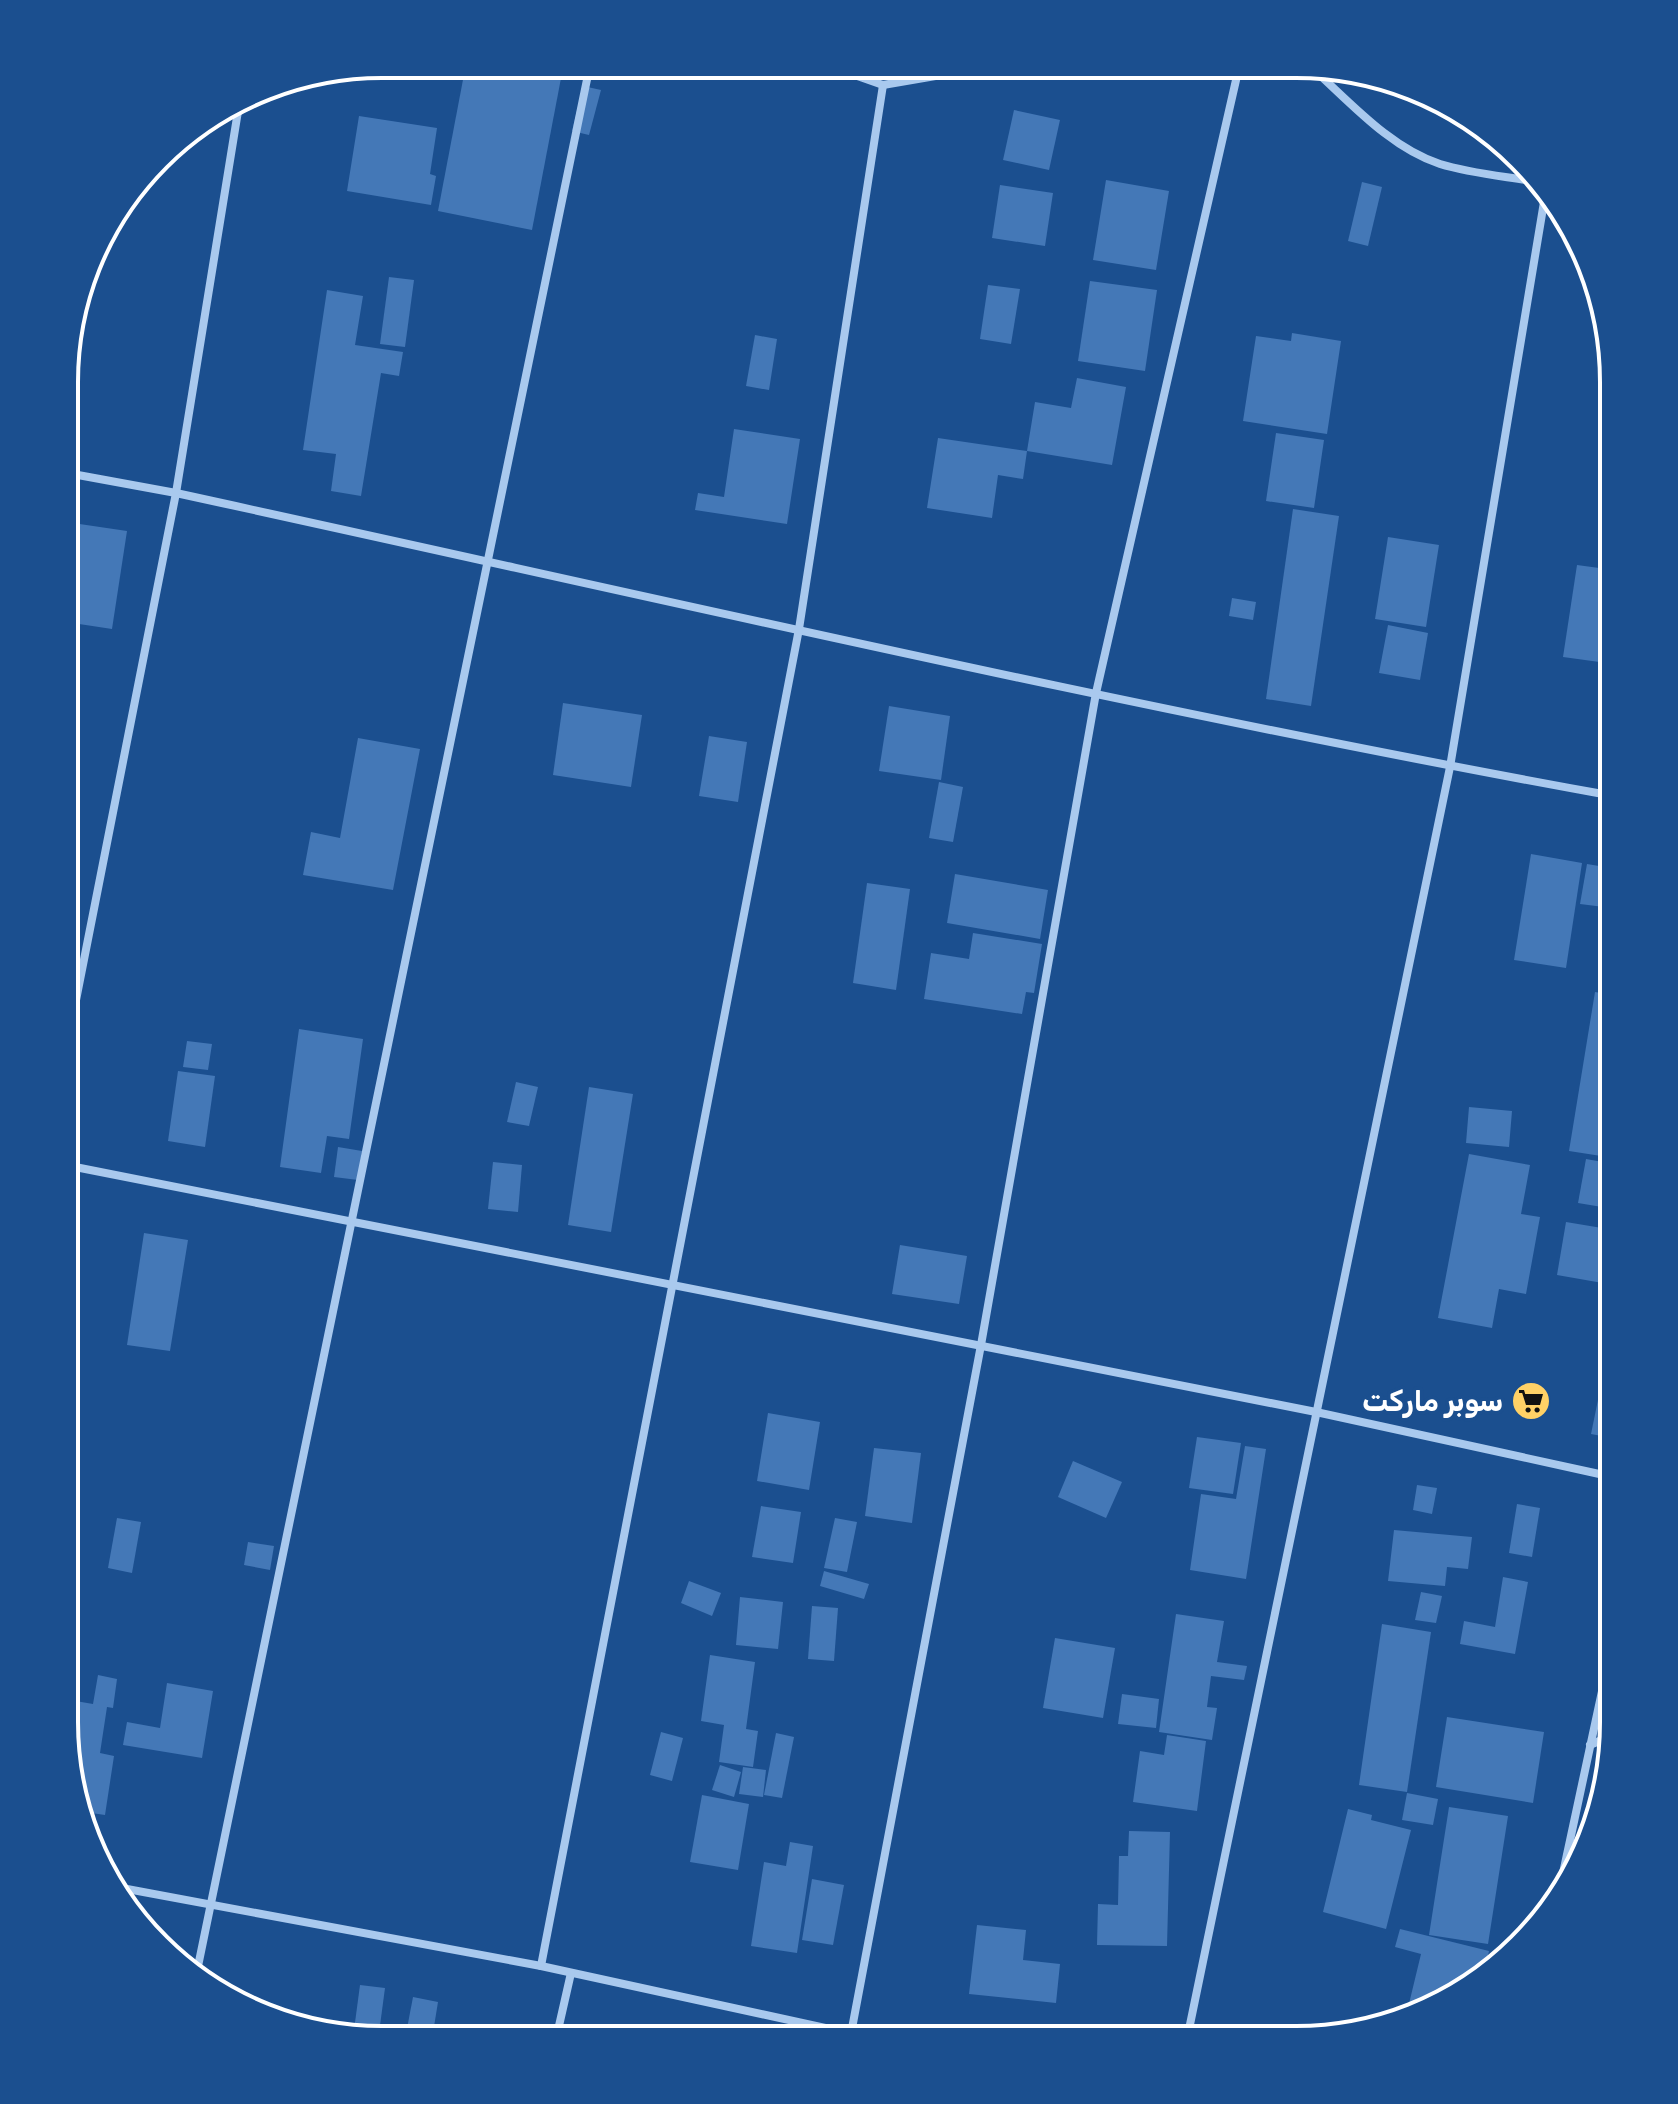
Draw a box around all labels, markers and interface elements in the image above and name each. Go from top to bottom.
supermarket icon: سوبر ماركت [1510,1380,1552,1422]
place label: سوبر ماركت [1362,1385,1503,1418]

